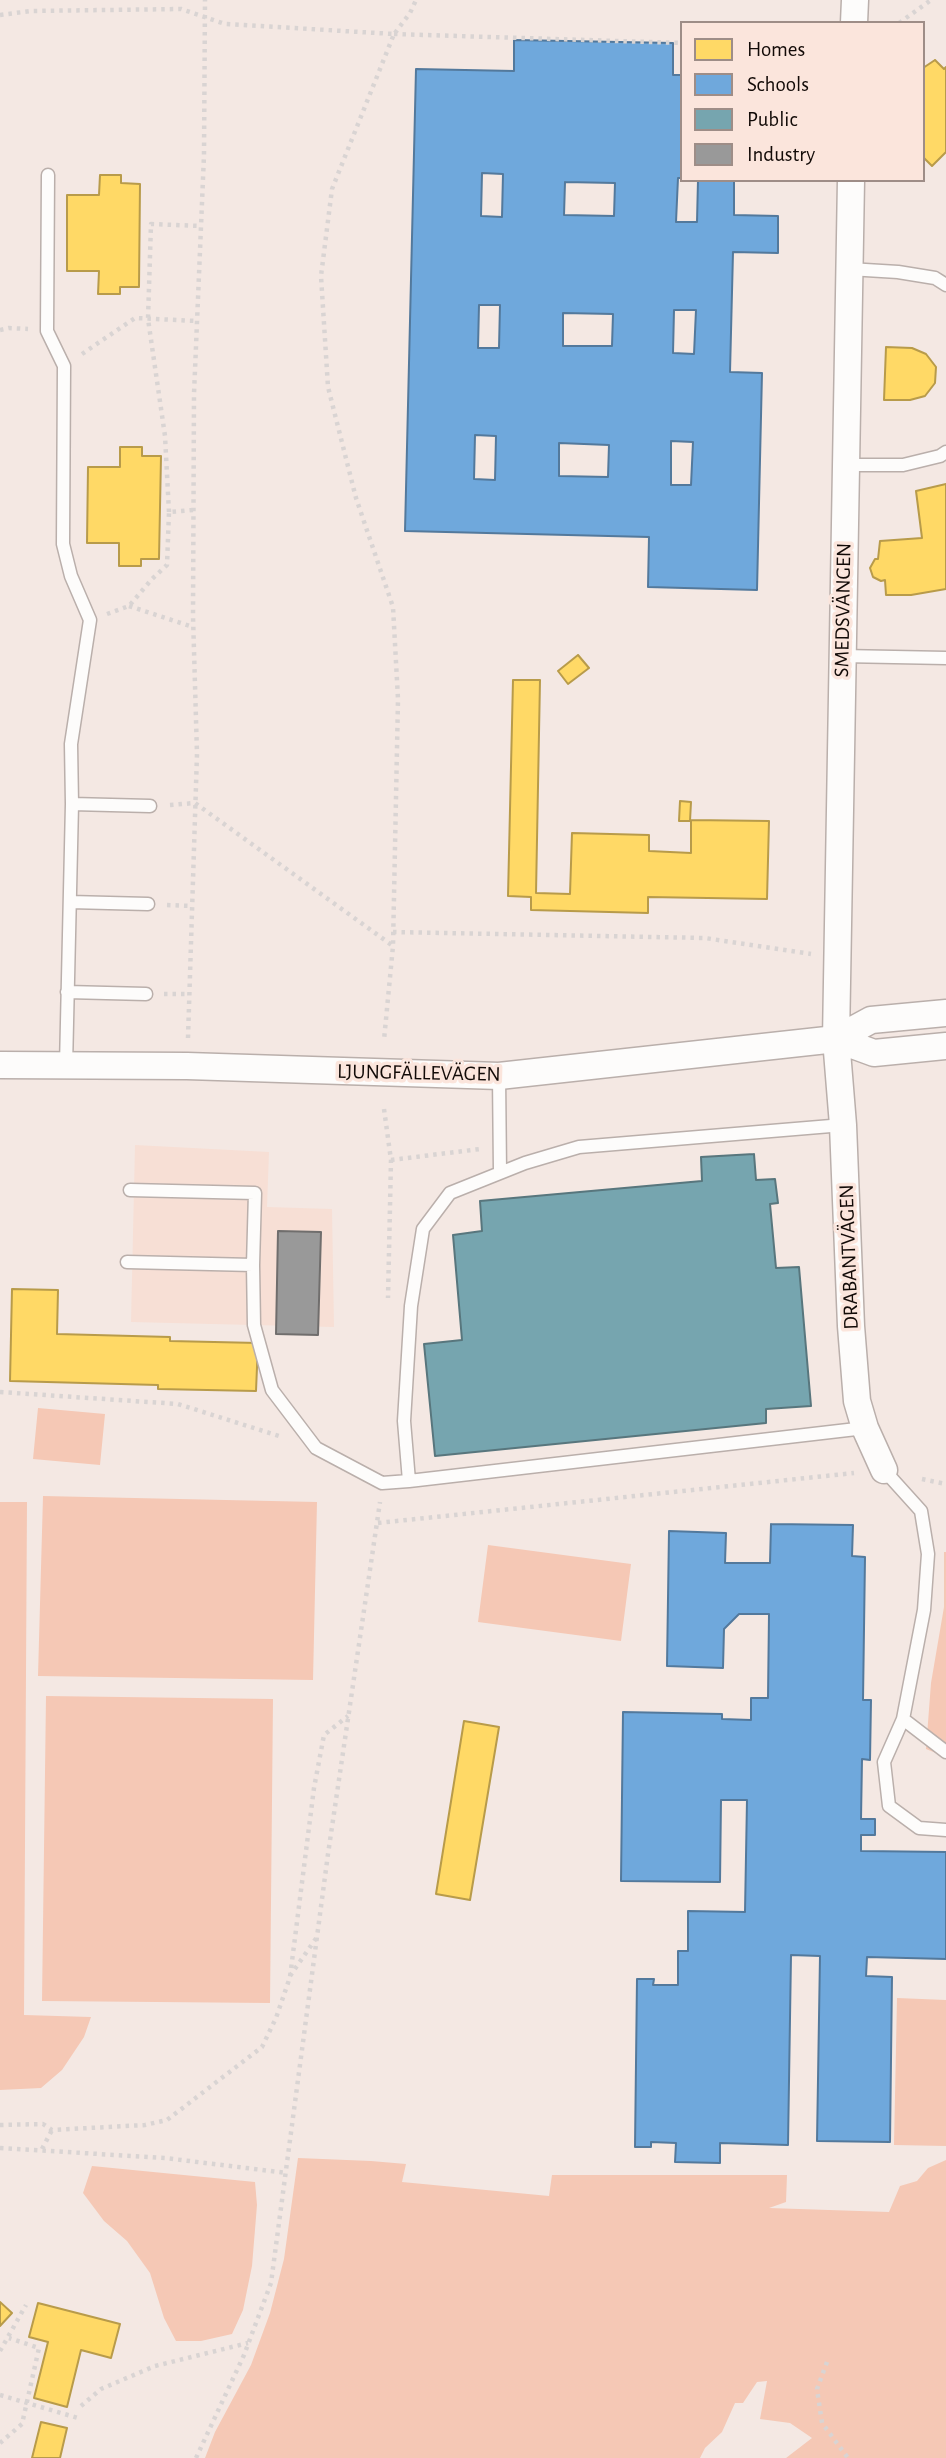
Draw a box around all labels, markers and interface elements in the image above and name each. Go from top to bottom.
legend [680,21,925,182]
text: Homes [747,39,805,60]
text: Schools [747,74,809,95]
text: Public [747,109,797,130]
text: Industry [747,144,815,165]
street label: SMEDSVÄNGEN [829,542,857,678]
street label: LJUNGFÄLLEVÄGEN [337,1059,501,1087]
street label: DRABANTVÄGEN [834,1184,864,1330]

